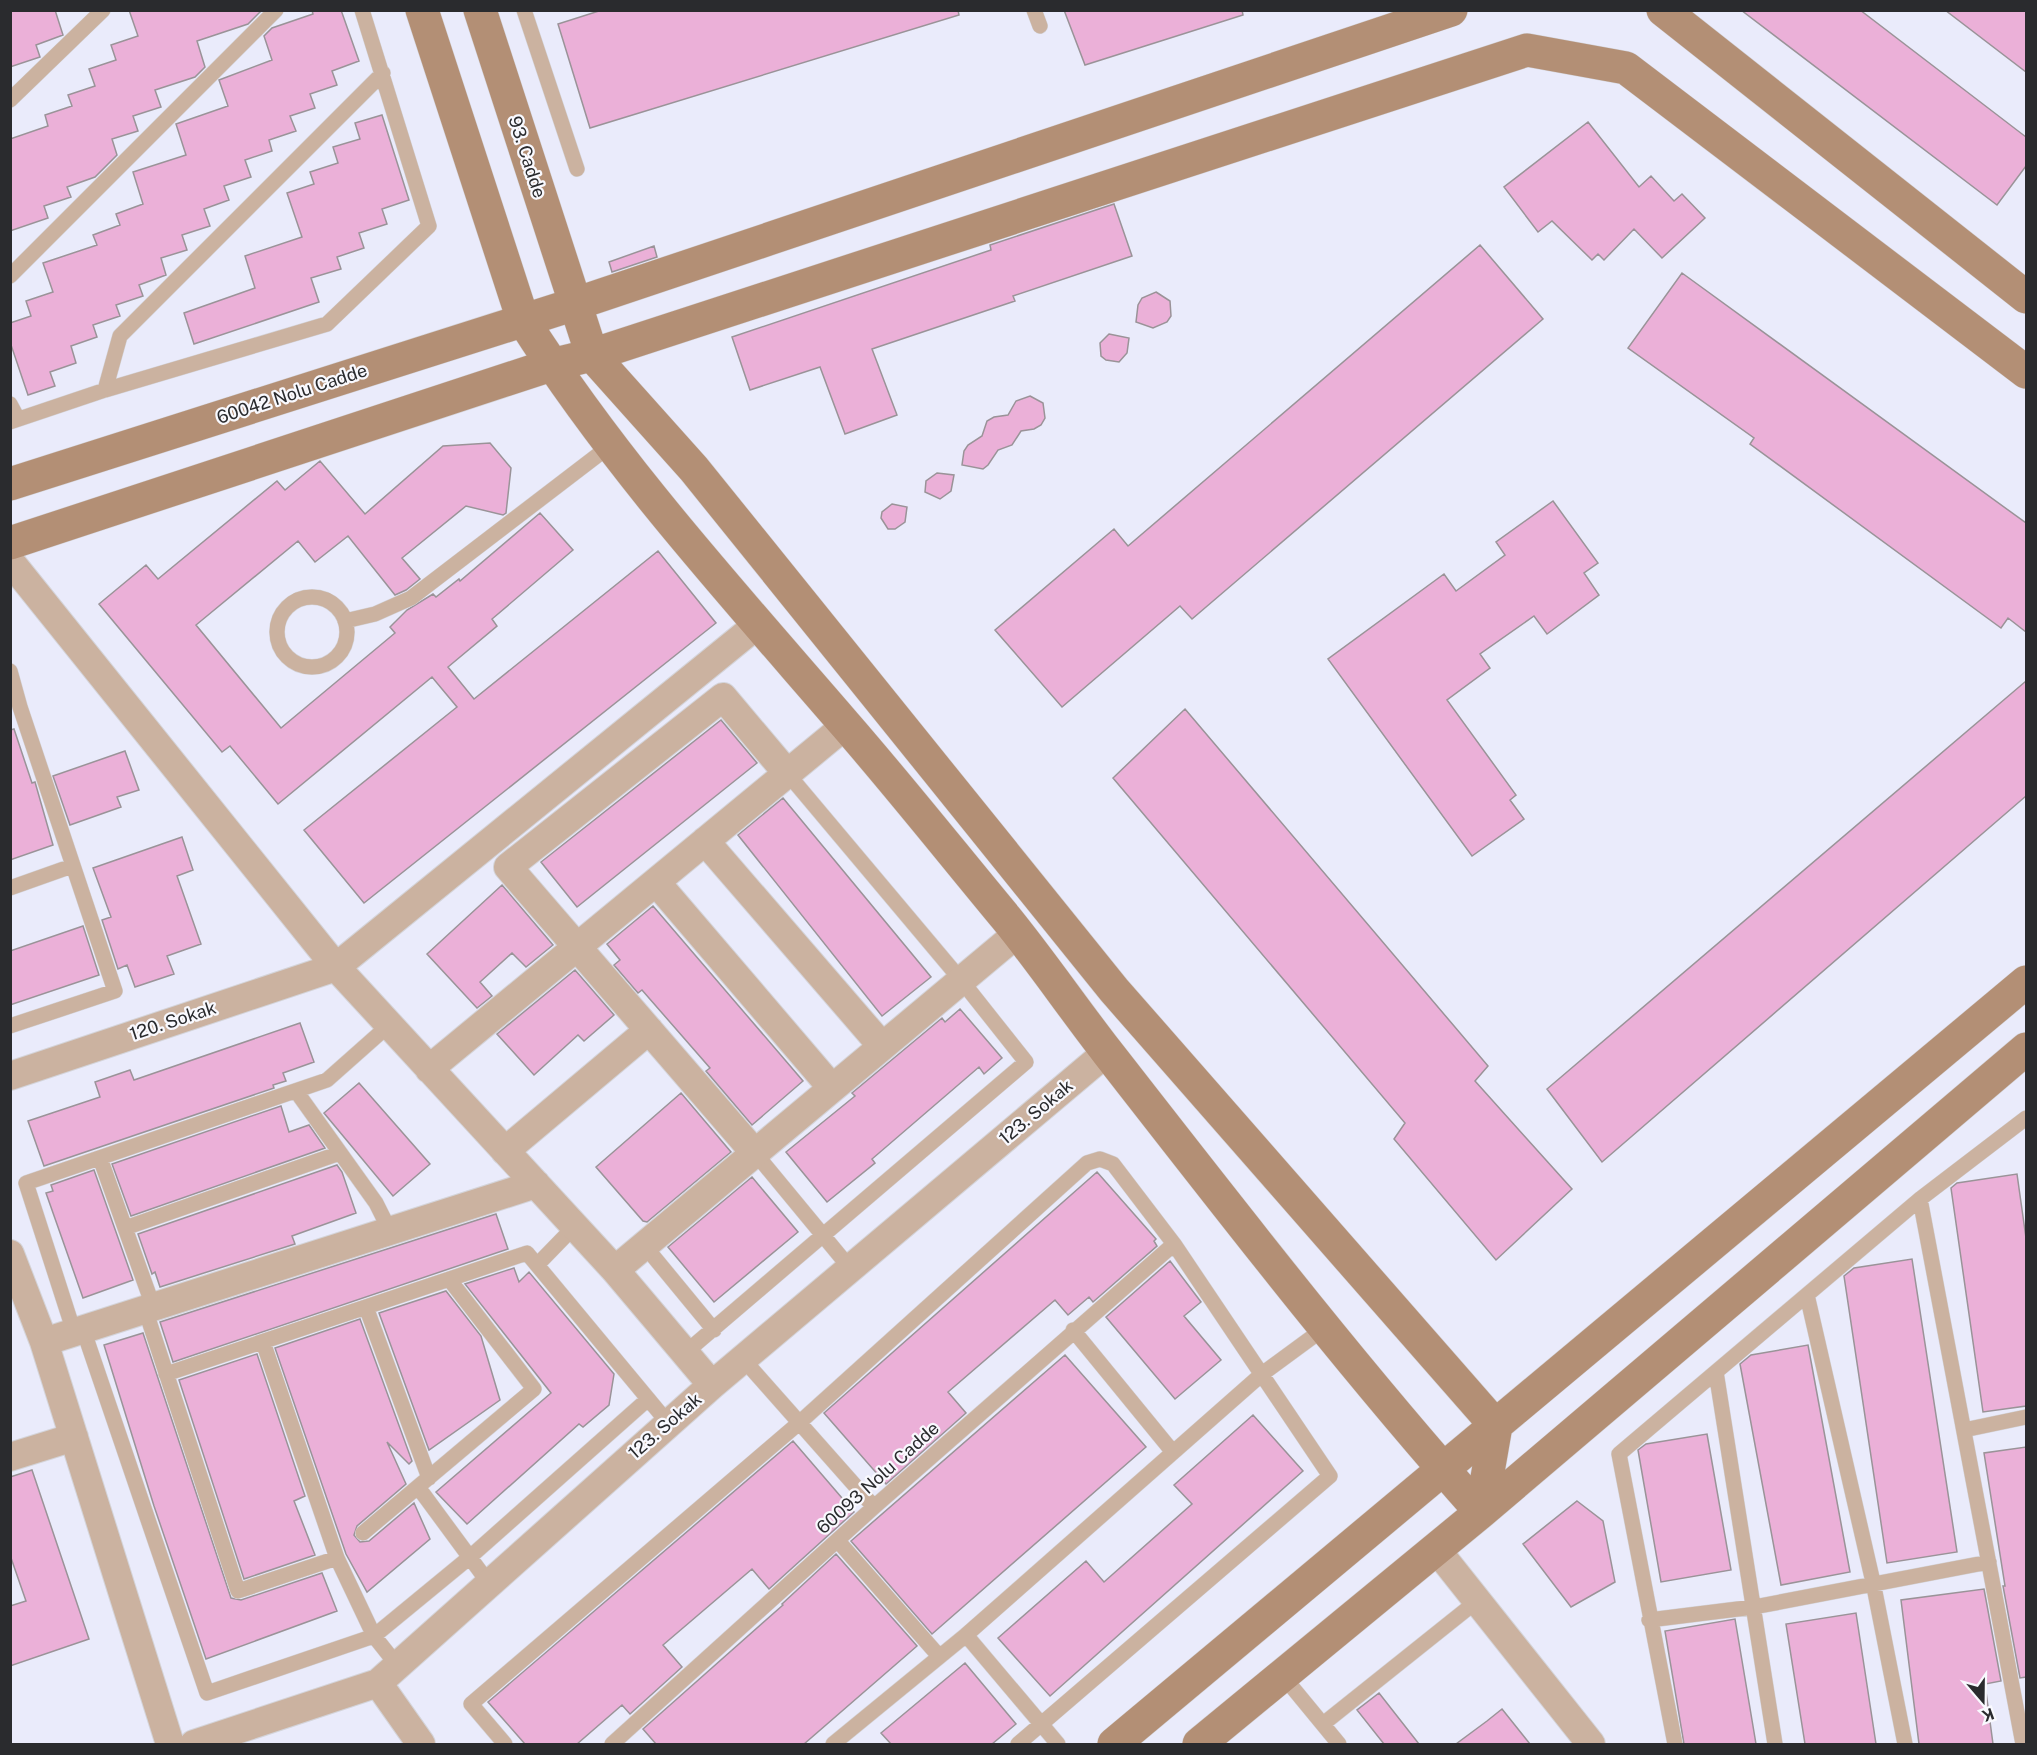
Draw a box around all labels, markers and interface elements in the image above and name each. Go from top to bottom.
street label: 93. Cadde [504,113,551,200]
street label: 60042 Nolu Cadde [214,359,370,428]
street label: 120. Sokak [127,997,219,1044]
street label: 123. Sokak [995,1075,1077,1149]
street label: 123. Sokak [624,1388,705,1463]
street label: 60093 Nolu Cadde [812,1417,943,1538]
north arrow [1953,1671,2013,1731]
text: K [1979,1704,1997,1726]

